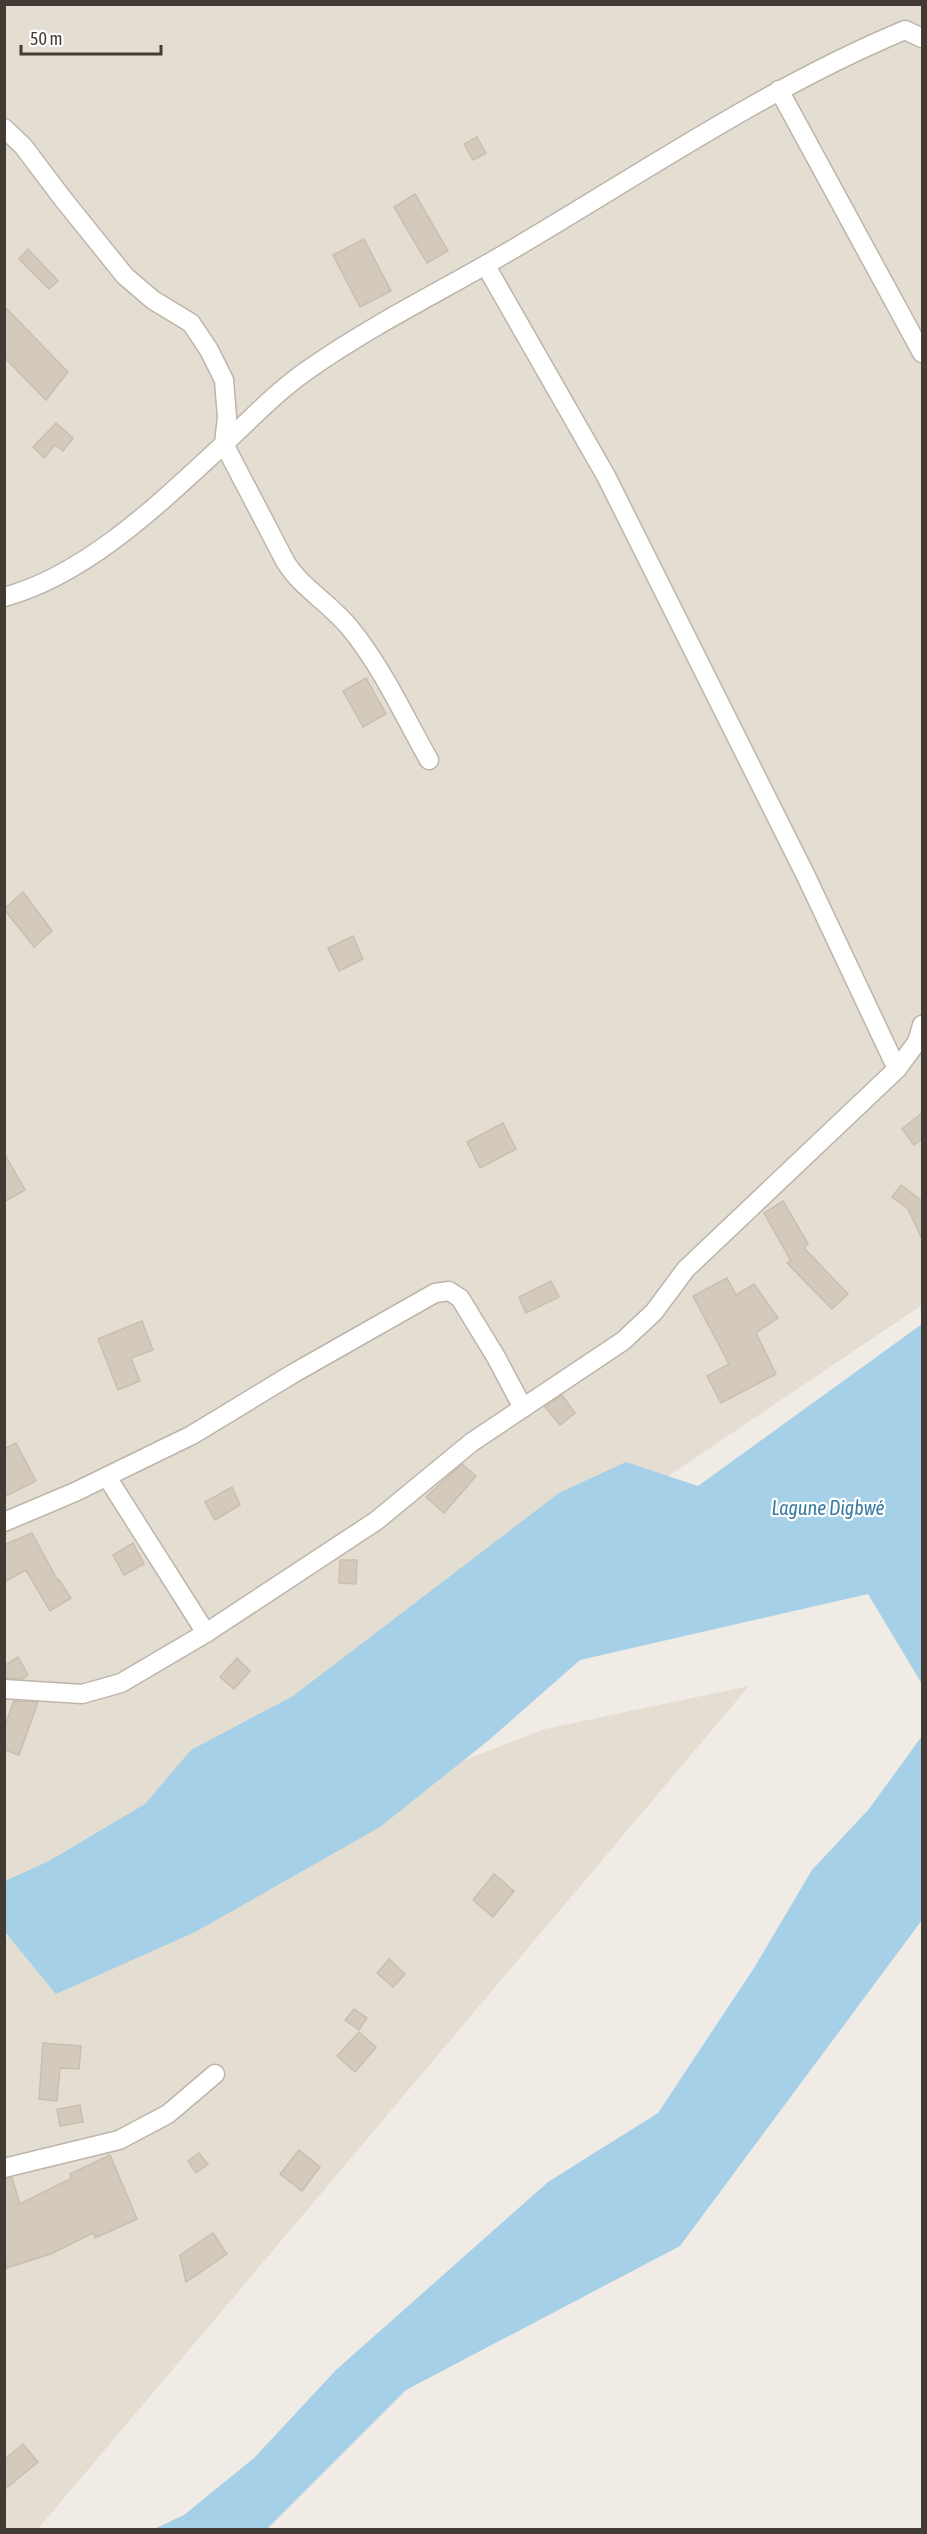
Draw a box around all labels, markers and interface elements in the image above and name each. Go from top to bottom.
scale bar [21,18,160,56]
text: 50 m [30,28,62,49]
water label: Lagune Digbwé [771,1496,885,1519]

